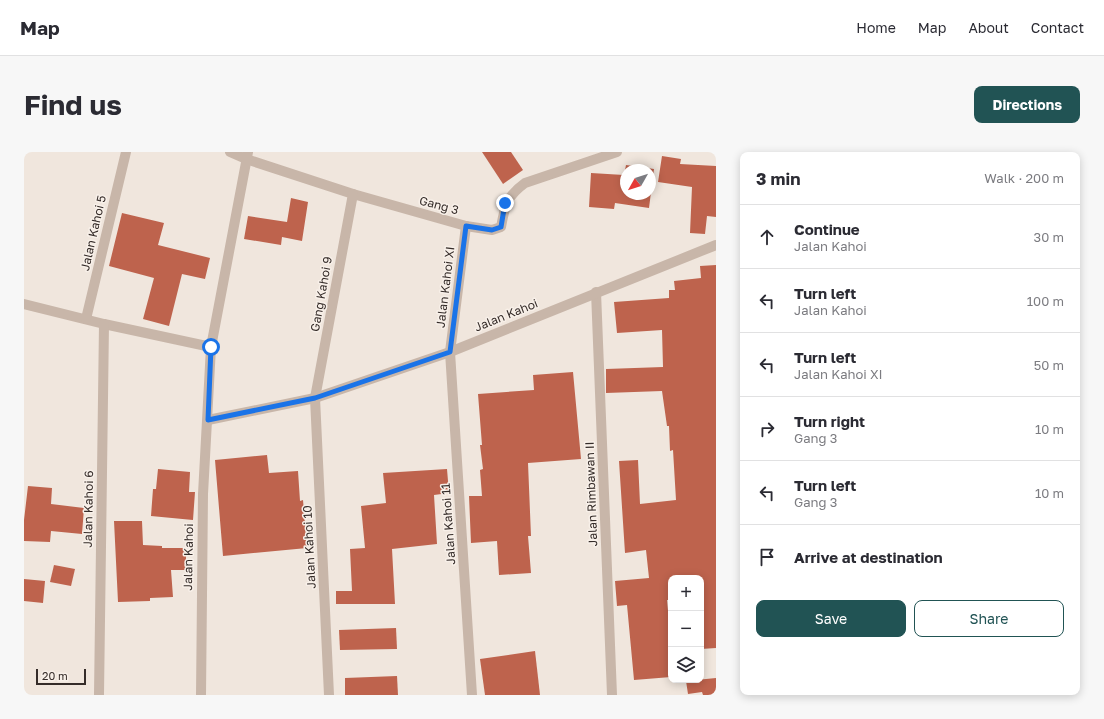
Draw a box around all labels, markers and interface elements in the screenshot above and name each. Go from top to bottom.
text: Map [20,16,60,39]
text: Home [856,19,896,36]
text: Map [918,19,946,36]
text: About [968,19,1009,36]
text: Contact [1031,19,1084,36]
button: Directions [974,86,1080,123]
text: Find us [24,88,122,121]
north arrow [620,164,656,200]
text: 3 min [756,168,800,189]
text: Walk · 200 m [984,170,1064,186]
street label: Gang 3 [418,193,460,217]
street label: Jalan Kahoi 5 [77,194,109,272]
route end [496,194,514,212]
text: Continue [794,220,860,238]
icon: ahead [756,226,778,248]
text: 30 m [1034,229,1064,245]
text: Jalan Kahoi [794,238,867,254]
street label: Jalan Kahoi XI [433,245,457,329]
street label: Gang Kahoi 9 [307,255,335,333]
text: Turn left [794,284,856,302]
icon: left [756,290,778,312]
text: 100 m [1027,293,1064,309]
street label: Jalan Kahoi [472,295,540,335]
text: Jalan Kahoi [794,302,867,318]
route start [202,338,220,356]
text: Turn left [794,348,856,366]
icon: left [756,354,778,376]
text: 50 m [1034,357,1064,373]
text: Jalan Kahoi XI [794,366,883,382]
text: Turn right [794,412,865,430]
icon: right [756,418,778,440]
text: 10 m [1035,421,1064,437]
text: Gang 3 [794,430,837,446]
street label: Jalan Rimbawan II [582,441,600,547]
street label: Jalan Kahoi 6 [80,470,96,548]
text: Turn left [794,476,856,494]
street label: Jalan Kahoi 11 [438,482,458,565]
icon: left [756,482,778,504]
text: 10 m [1035,485,1064,501]
text: Gang 3 [794,494,837,510]
street label: Jalan Kahoi 10 [299,505,319,589]
street label: Jalan Kahoi [180,523,196,591]
icon: arrive [756,546,778,568]
text: Arrive at destination [794,548,943,566]
map controls [668,575,704,683]
button: + [668,575,704,611]
button: Save [756,600,906,637]
button: Share [914,600,1064,637]
button: − [668,611,704,647]
button: layers [668,647,704,683]
scale bar [36,667,86,686]
text: 20 m [42,669,68,682]

